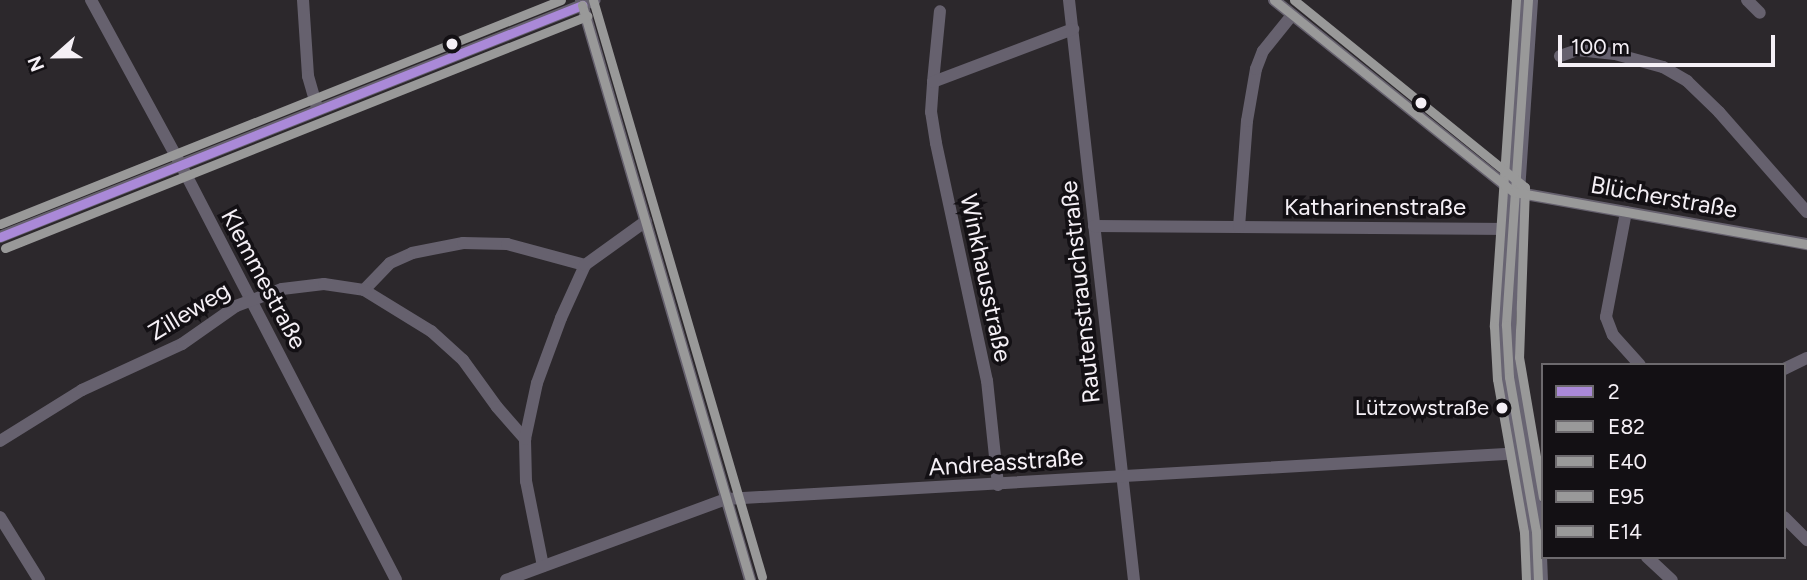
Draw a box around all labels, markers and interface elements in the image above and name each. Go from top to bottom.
north arrow [21,21,91,91]
scale bar [1562,21,1779,65]
text: 100 m [1571,34,1630,59]
unlabelled marker [445,37,459,51]
text: N [23,53,49,75]
unlabelled marker [1414,96,1428,110]
street label: Blücherstraße [1589,170,1739,224]
street label: Rautenstrauchstraße [1054,179,1106,405]
street label: Winkhausstraße [954,191,1018,365]
street label: Katharinenstraße [1284,193,1466,221]
street label: Klemmestraße [215,204,313,354]
street label: Zilleweg [143,275,235,347]
legend [1541,363,1786,559]
text: 2 [1608,379,1620,404]
place label: Lützowstraße [1355,395,1489,421]
marker: Lützowstraße [1495,401,1509,415]
text: E82 [1608,414,1645,439]
street label: Andreasstraße [927,442,1085,482]
text: E40 [1608,449,1647,474]
text: E95 [1608,484,1644,509]
text: E14 [1608,519,1642,544]

